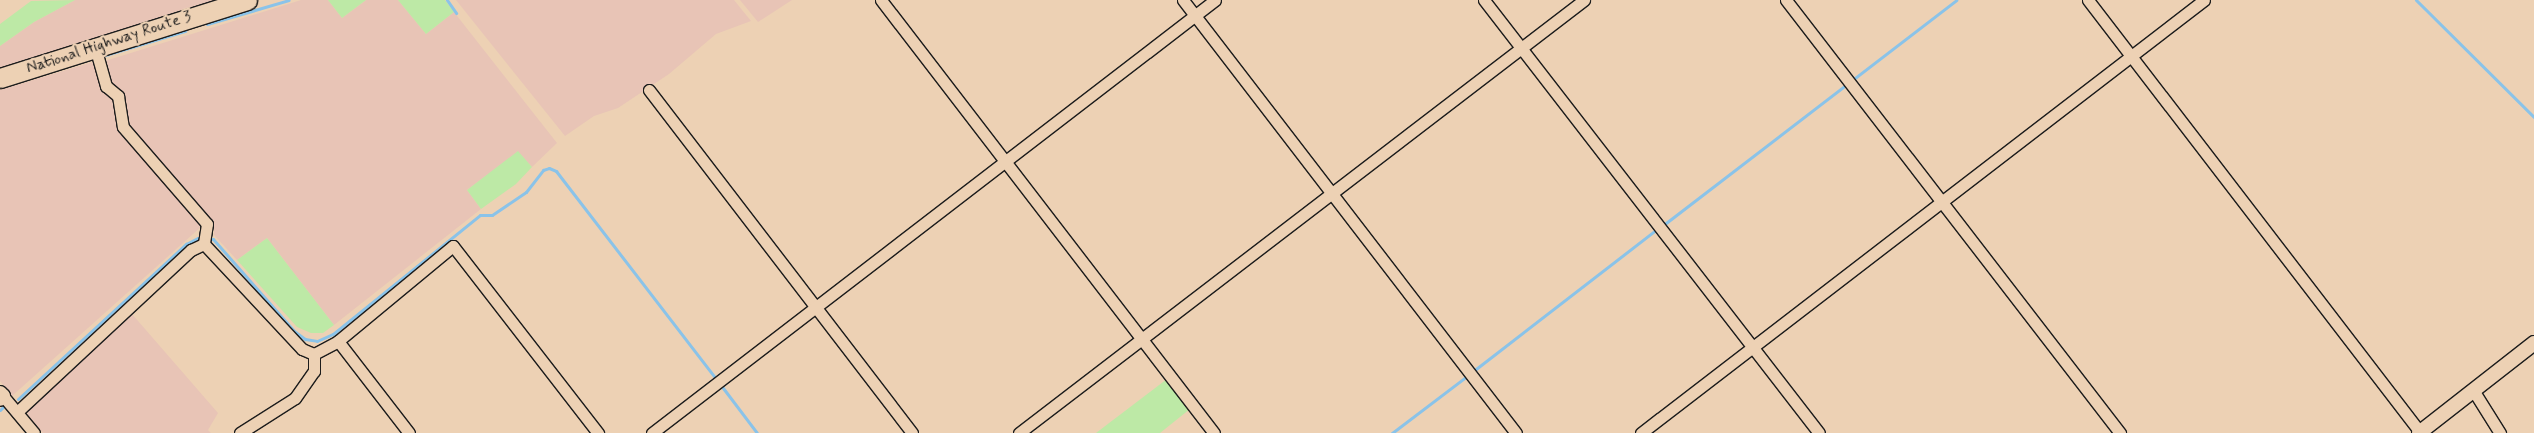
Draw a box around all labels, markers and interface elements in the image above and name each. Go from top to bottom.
street label: National Highway Route 3 [27,8,191,78]

